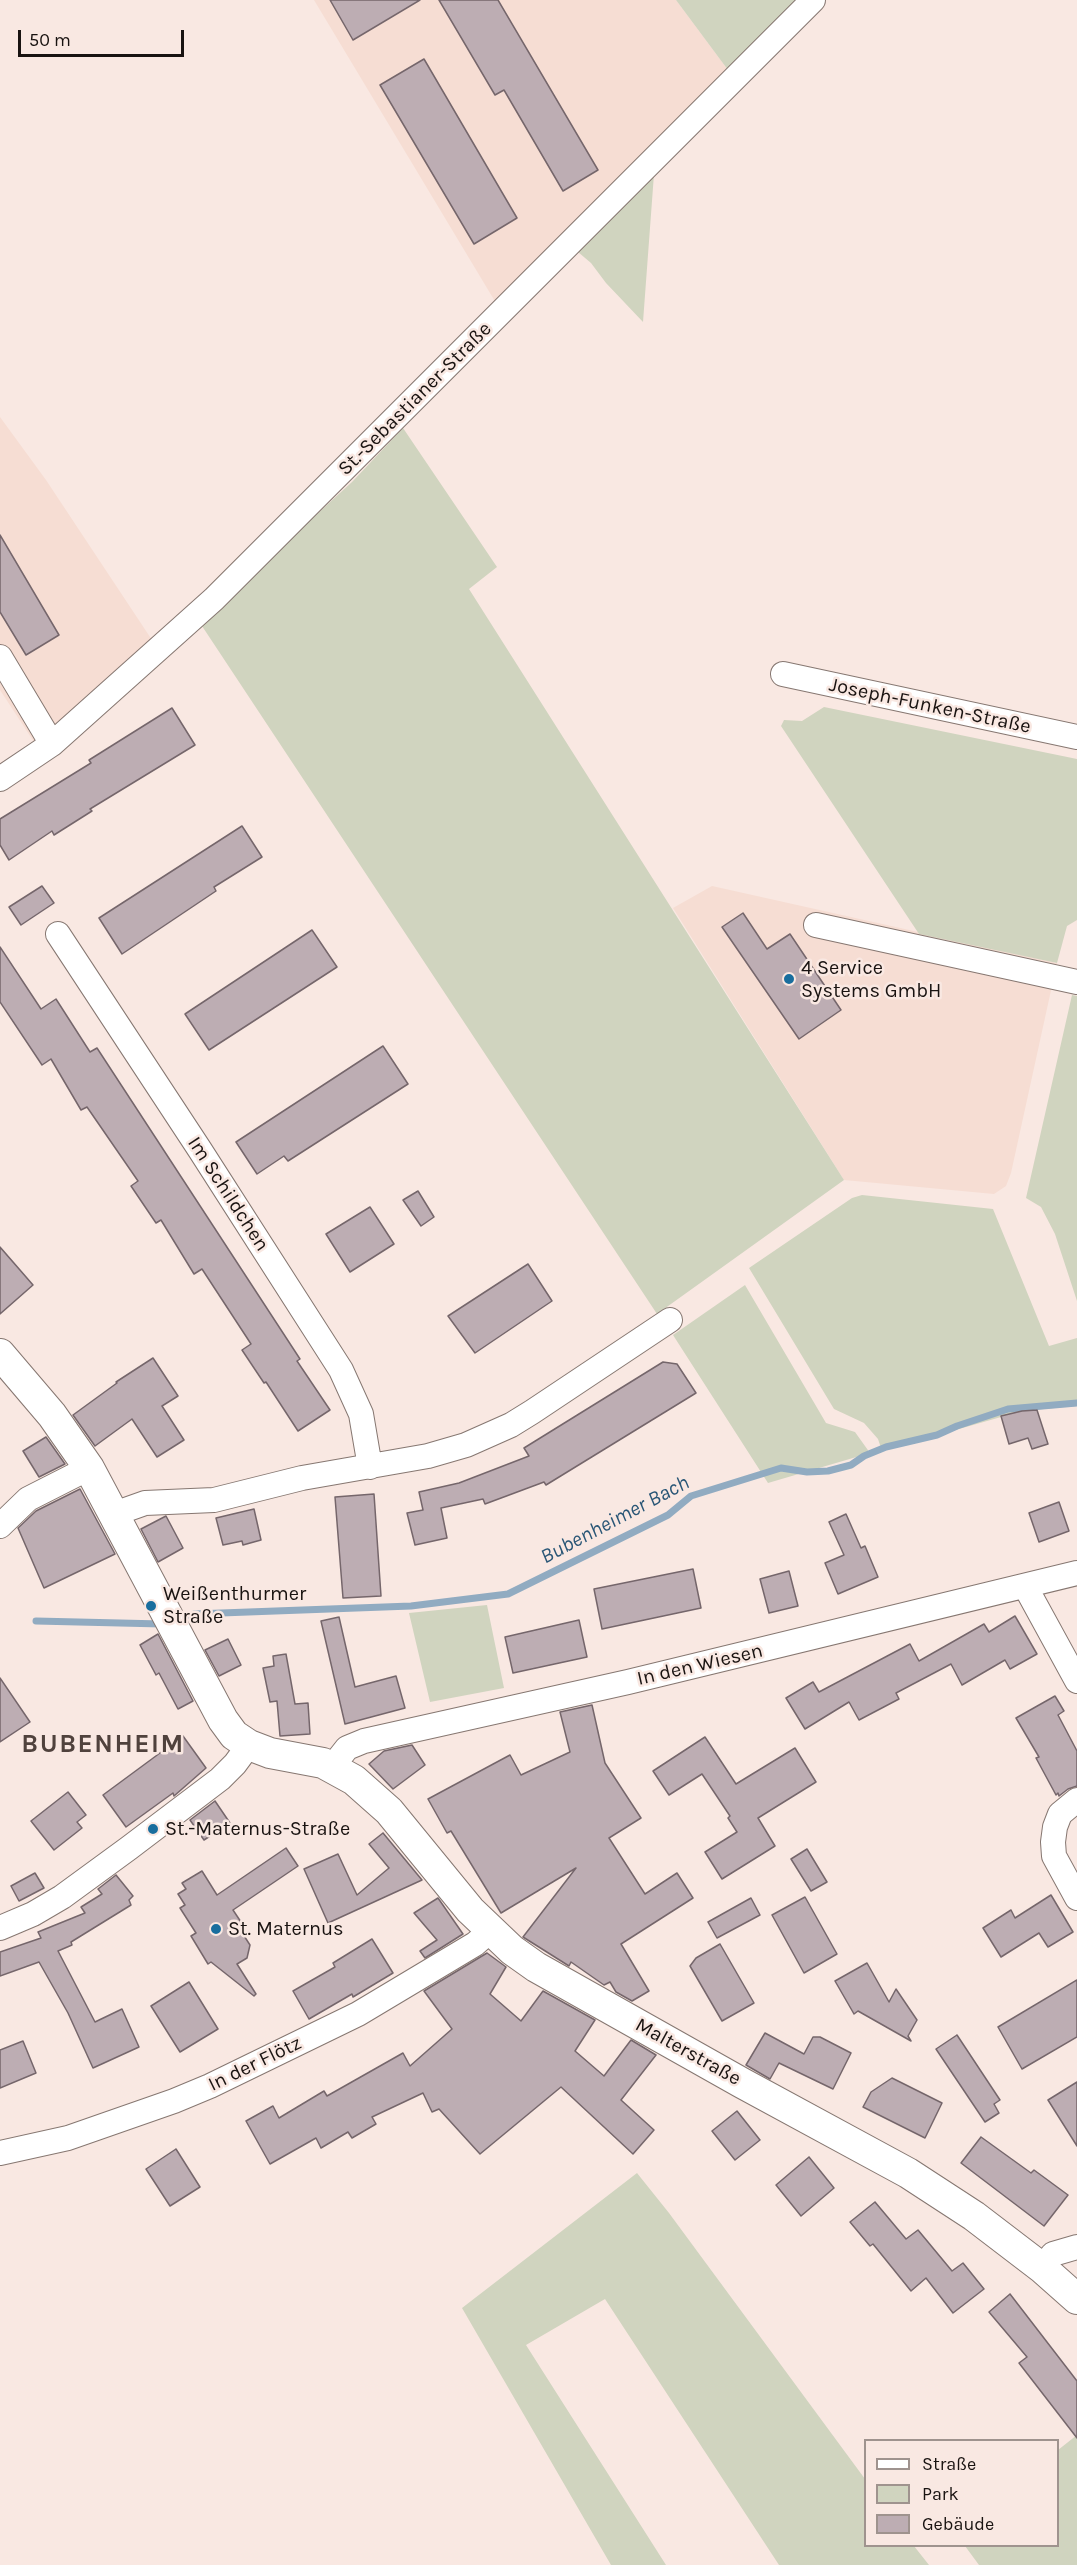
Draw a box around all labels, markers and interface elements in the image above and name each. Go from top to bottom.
scale bar [21,18,188,56]
text: 50 m [29,29,71,51]
street label: St.-Sebastianer-Straße [333,317,497,481]
street label: Joseph-Funken-Straße [827,673,1033,739]
place label: 4 Service Systems GmbH [801,956,941,1003]
marker: 4 Service Systems GmbH [782,972,796,986]
street label: Im Schildchen [182,1132,274,1256]
water label: Bubenheimer Bach [536,1470,694,1570]
place label: Weißenthurmer Straße [163,1582,306,1629]
marker: Weißenthurmer Straße [144,1599,158,1613]
street label: In den Wiesen [635,1639,765,1691]
district label: BUBENHEIM [21,1729,185,1761]
place label: St.-Maternus-Straße [165,1817,350,1841]
marker: St.-Maternus-Straße [146,1822,160,1836]
place label: St. Maternus [228,1917,344,1941]
marker: St. Maternus [209,1922,223,1936]
street label: Malterstraße [631,2013,745,2091]
street label: In der Flötz [205,2031,305,2097]
legend [864,2439,1059,2547]
text: Straße [922,2453,976,2475]
text: Park [922,2483,959,2505]
text: Gebäude [922,2513,994,2535]

